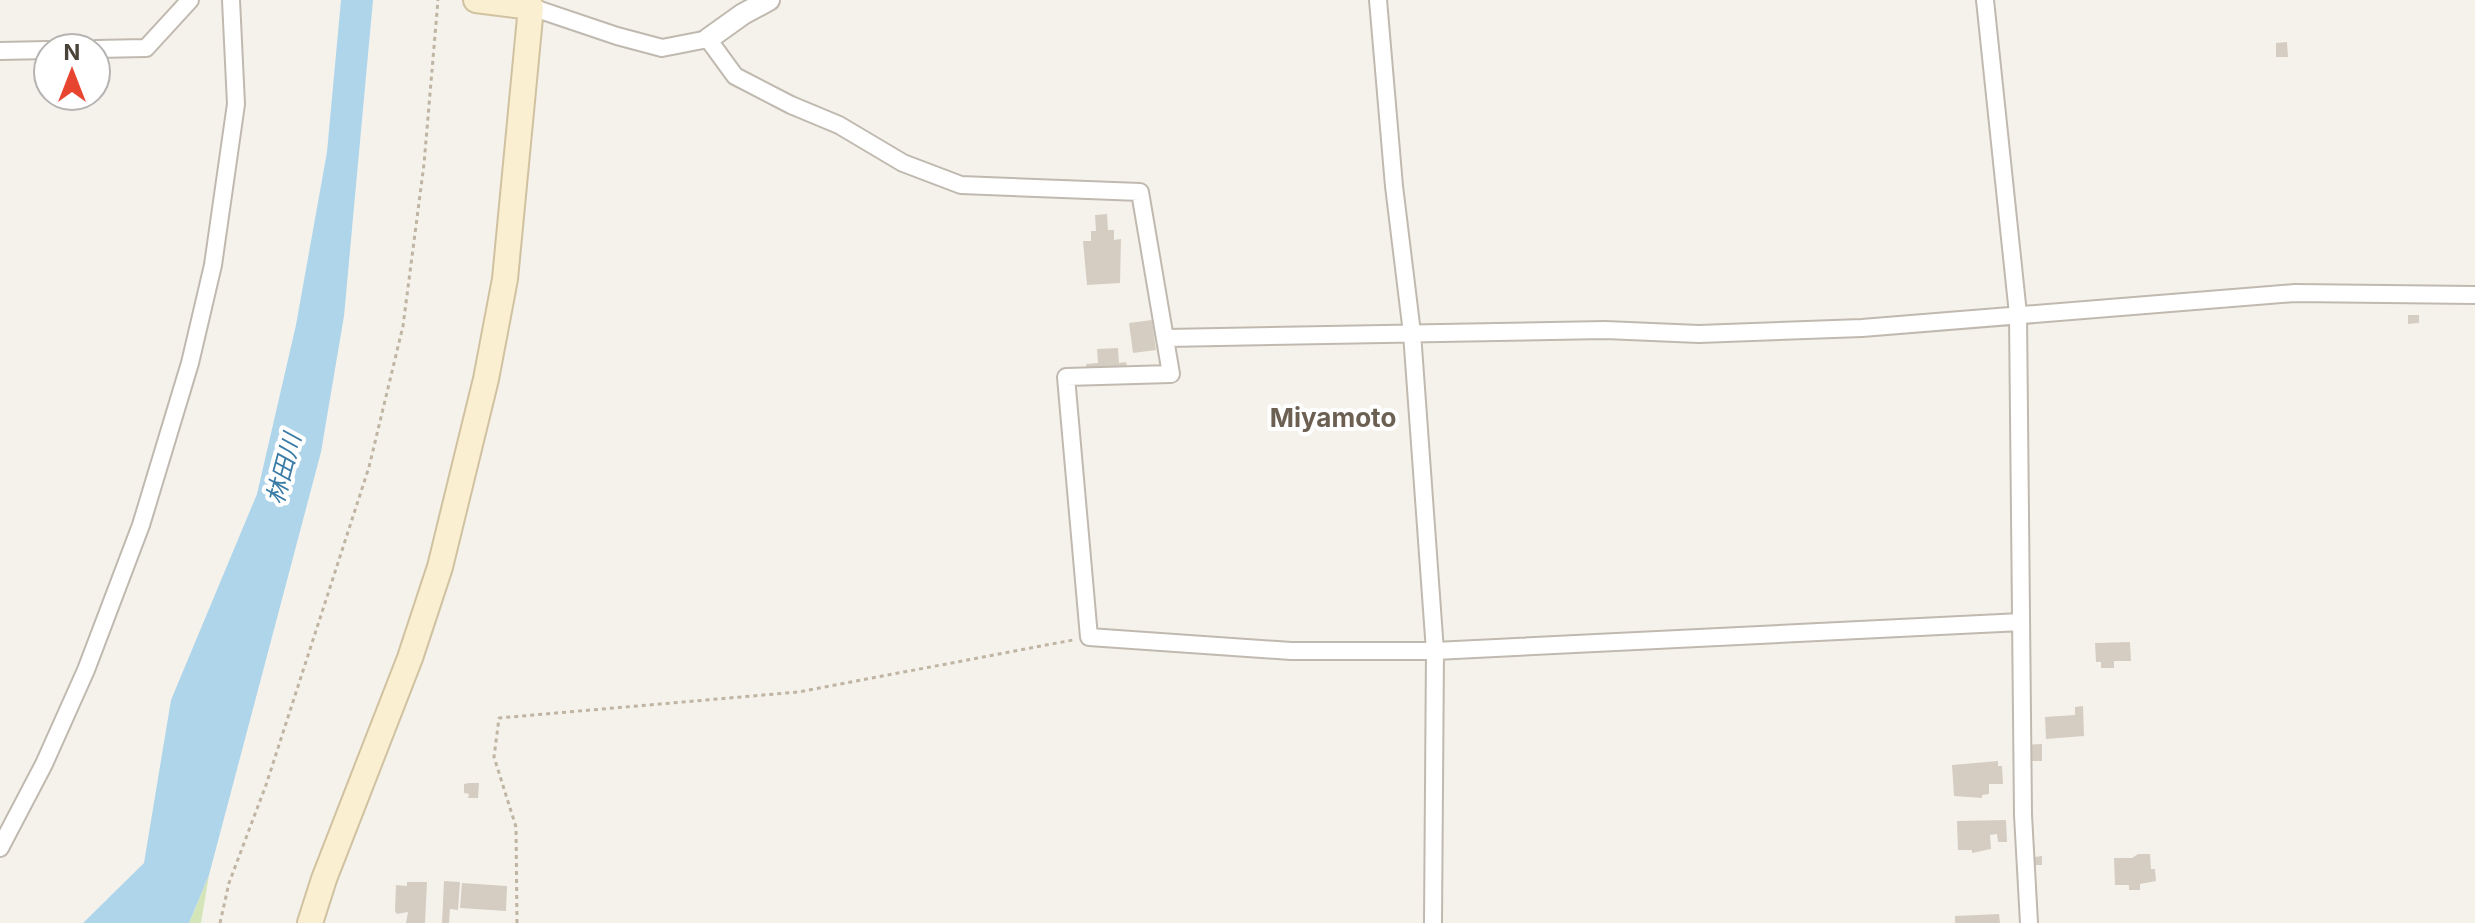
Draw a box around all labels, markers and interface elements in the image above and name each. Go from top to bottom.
north arrow [32,32,112,112]
text: N [64,39,80,65]
district label: Miyamoto [1270,402,1396,433]
water label: 林田川 [260,427,308,507]

